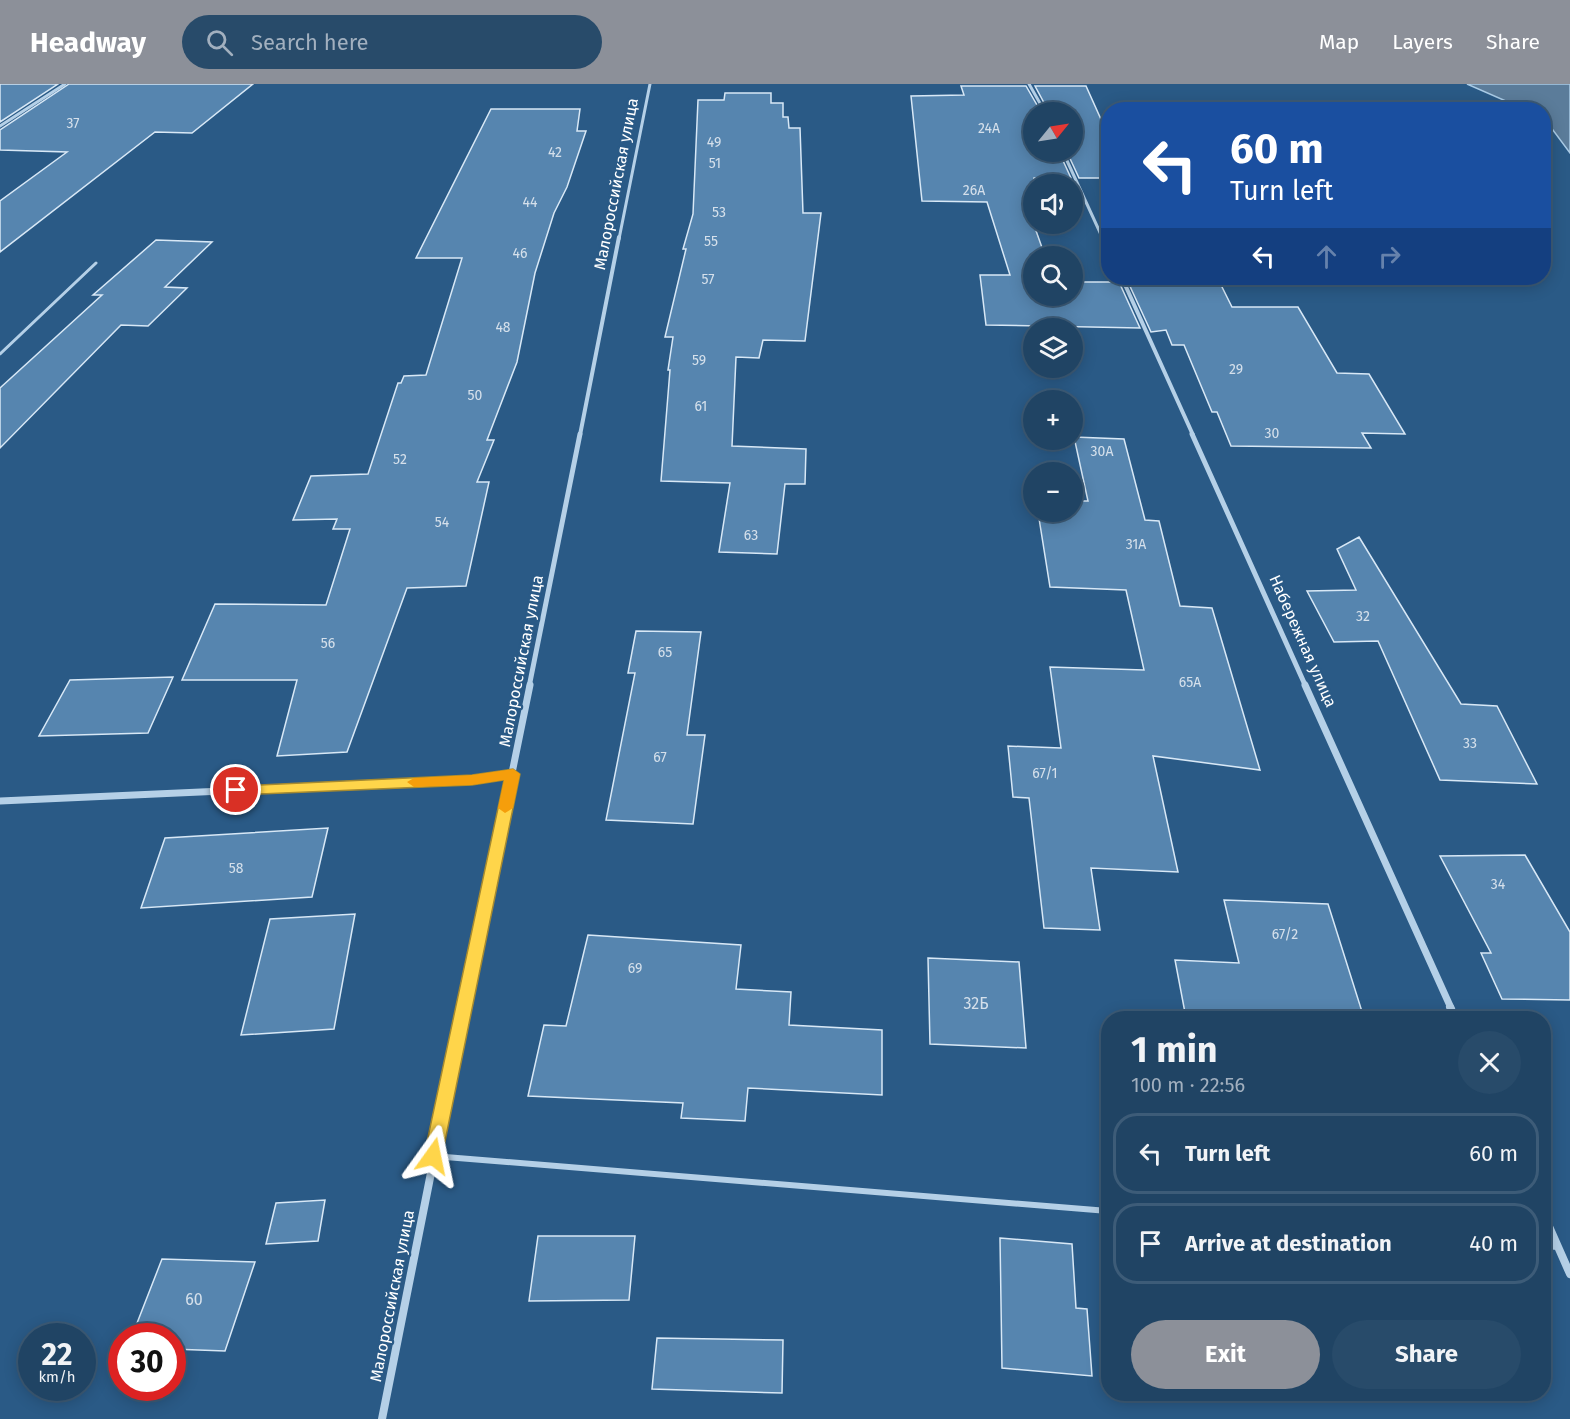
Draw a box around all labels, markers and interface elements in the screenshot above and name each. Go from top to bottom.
search box [182,15,602,69]
text: Headway [30,26,146,59]
icon: search [203,26,236,59]
text: Search here [251,29,369,56]
text: Map [1319,29,1359,55]
text: Layers [1392,29,1453,55]
text: Share [1486,29,1540,55]
street label: Малороссийская улица [590,96,642,272]
north arrow [1023,102,1083,162]
map controls [1023,102,1083,522]
house number: 37 [66,115,80,132]
house number: 24А [978,120,1000,137]
text: 60 m [1230,124,1324,174]
icon: left [1131,126,1209,204]
house number: 49 [707,134,721,151]
house number: 42 [548,144,562,161]
house number: 51 [709,155,721,172]
button: sound [1023,174,1083,234]
text: Turn left [1230,175,1333,207]
house number: 26А [963,182,985,199]
house number: 44 [523,194,538,211]
house number: 53 [712,204,726,221]
house number: 55 [704,233,718,250]
icon: left [1247,240,1280,273]
icon: ahead [1310,240,1343,273]
icon: right [1373,240,1406,273]
house number: 46 [513,245,527,262]
button: search [1023,246,1083,306]
house number: 57 [702,271,714,288]
button: layers [1023,318,1083,378]
house number: 48 [495,319,511,336]
house number: 59 [692,352,706,369]
house number: 29 [1229,361,1243,378]
house number: 50 [468,387,483,404]
button: + [1023,390,1083,450]
house number: 61 [695,398,707,415]
house number: 30 [1265,425,1280,442]
house number: 30А [1091,443,1113,460]
house number: 52 [393,451,407,468]
button: − [1023,462,1083,522]
house number: 54 [435,514,450,531]
house number: 63 [744,527,758,544]
house number: 31А [1126,536,1146,553]
street label: Набережная улица [1265,572,1341,710]
street label: Малороссийская улица [495,573,547,749]
house number: 32 [1356,608,1370,625]
house number: 56 [321,635,335,652]
house number: 65 [658,644,672,661]
house number: 65А [1179,674,1201,691]
house number: 33 [1463,735,1477,752]
house number: 67 [653,749,667,766]
pin [210,764,261,815]
house number: 67/1 [1032,765,1058,782]
icon: arrive [219,773,252,806]
house number: 58 [229,860,244,877]
house number: 34 [1491,876,1506,893]
house number: 67/2 [1272,926,1298,943]
house number: 69 [628,960,642,977]
house number: 32Б [963,994,989,1013]
text: 1 min [1131,1028,1218,1072]
button: close [1458,1031,1521,1094]
text: 100 m · 22:56 [1131,1073,1245,1097]
position arrow [401,1124,465,1188]
icon: left [1134,1137,1167,1170]
text: Turn left [1185,1140,1270,1167]
text: 60 m [1469,1140,1518,1167]
street label: Малороссийская улица [366,1208,418,1384]
icon: arrive [1134,1227,1167,1260]
text: Arrive at destination [1185,1230,1392,1257]
text: 40 m [1469,1230,1518,1257]
house number: 60 [185,1290,203,1309]
button: Exit [1131,1320,1320,1389]
button: Share [1332,1320,1521,1389]
speed limit sign: 30 [108,1323,186,1401]
text: 22 [41,1337,73,1373]
text: km/h [38,1368,76,1386]

